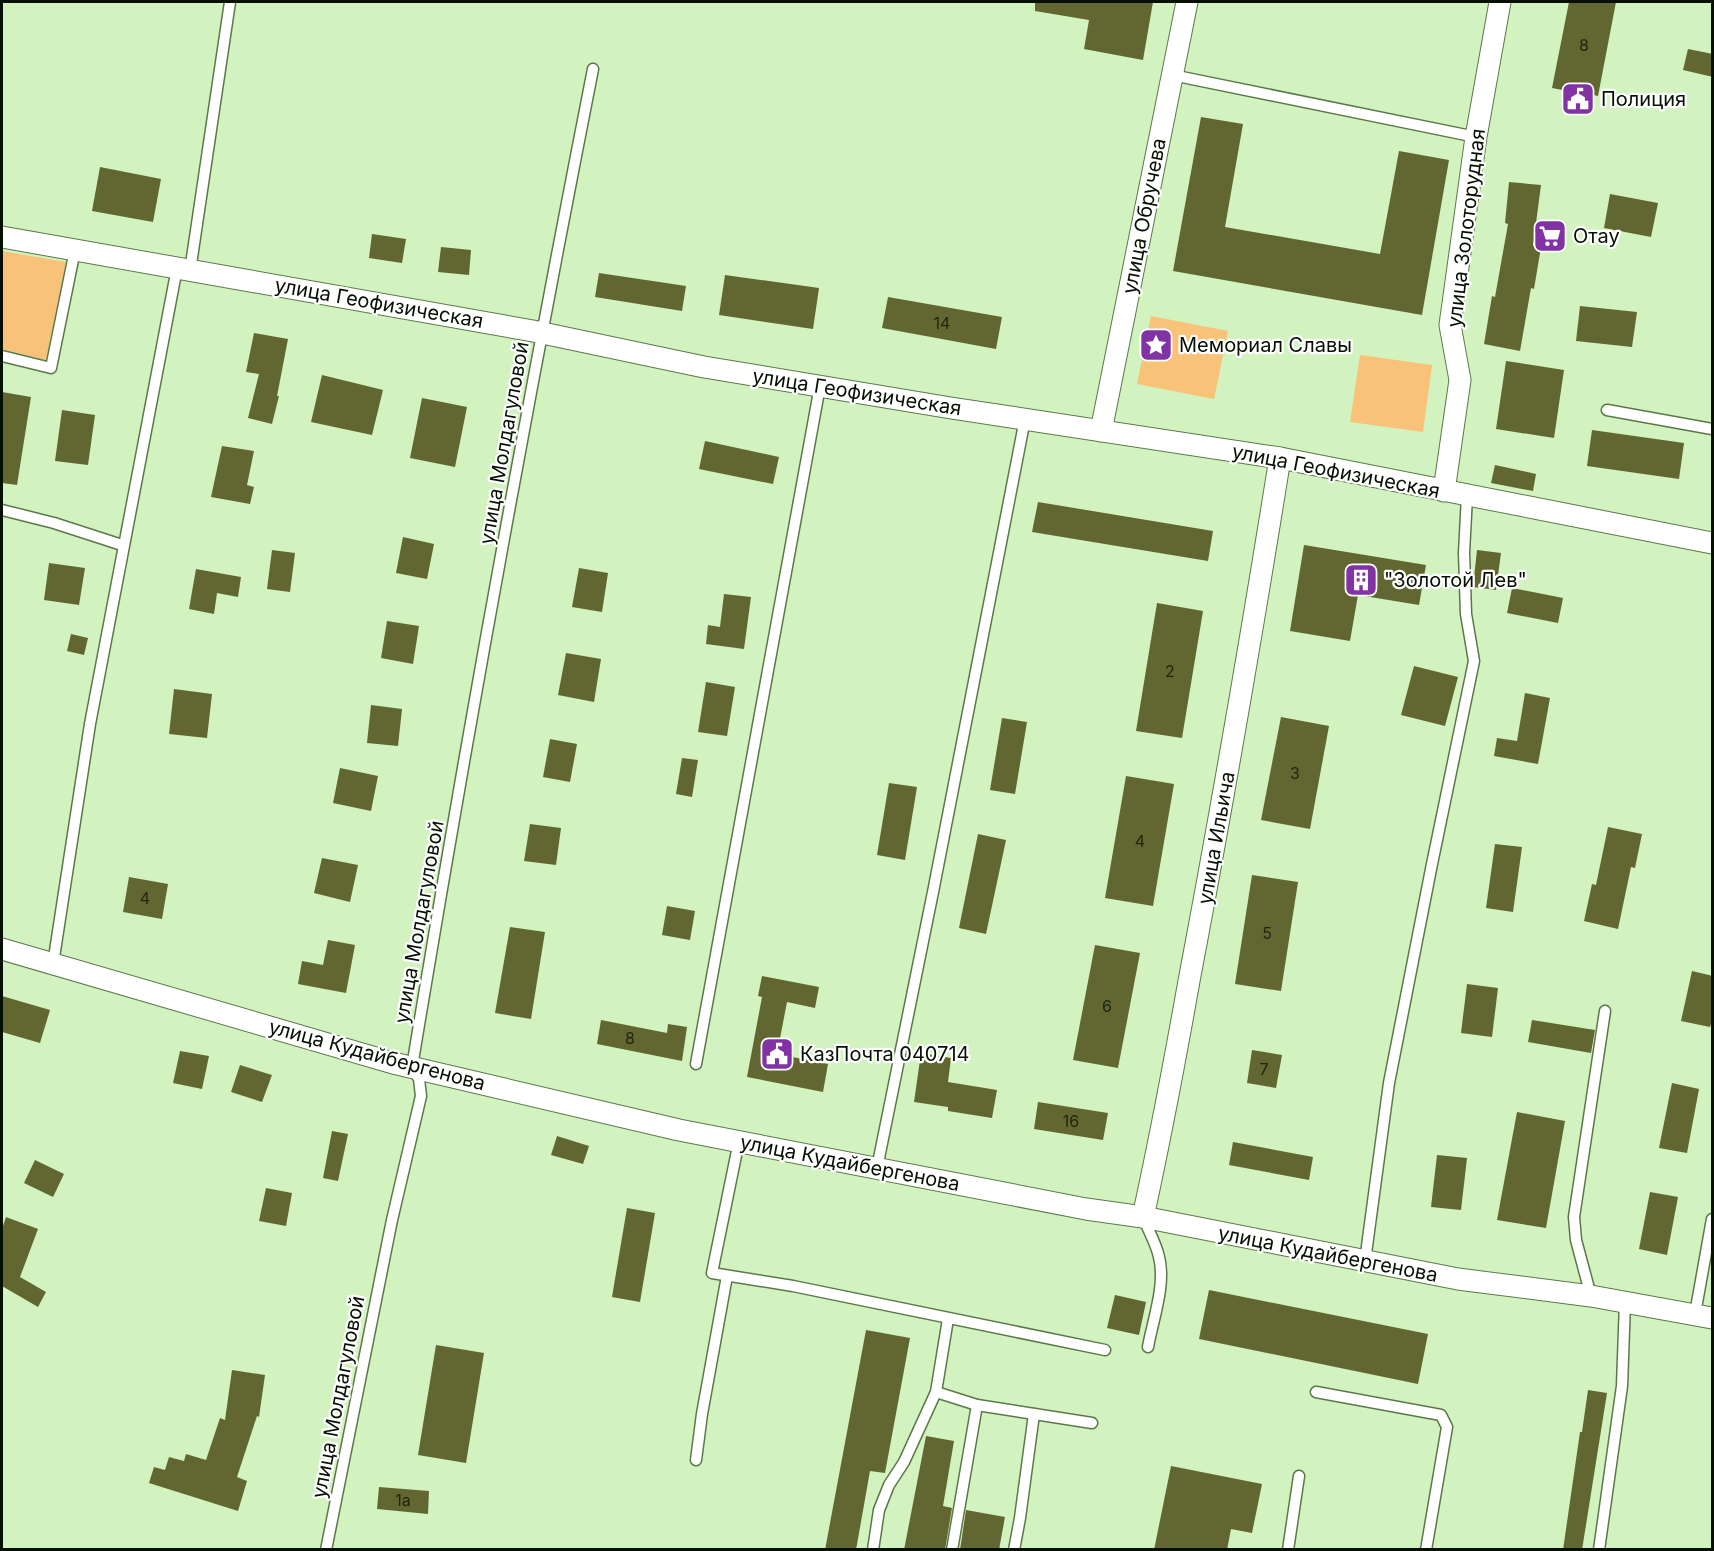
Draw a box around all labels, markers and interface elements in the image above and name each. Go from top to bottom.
house number: 8 [1579,35,1589,55]
public building icon: Полиция [1560,81,1596,117]
place label: Полиция [1601,87,1686,111]
street label: улица Золоторудная [1442,127,1490,329]
street label: улица Обручева [1117,136,1171,296]
supermarket icon: Отау [1532,218,1568,254]
place label: Отау [1573,224,1620,248]
street label: улица Геофизическая [273,273,485,333]
house number: 14 [934,313,950,333]
place icon: Мемориал Славы [1138,327,1174,363]
place label: Мемориал Славы [1179,333,1352,357]
street label: улица Молдагуловой [474,340,534,546]
street label: улица Геофизическая [751,364,963,420]
street label: улица Геофизическая [1230,439,1442,503]
building icon: "Золотой Лев" [1343,562,1379,598]
place label: "Золотой Лев" [1384,568,1527,592]
house number: 2 [1165,661,1175,681]
house number: 3 [1290,763,1300,783]
street label: улица Ильича [1192,770,1240,906]
street label: улица Молдагуловой [389,819,449,1025]
house number: 4 [1135,831,1145,851]
house number: 4 [140,888,150,908]
house number: 5 [1262,923,1272,943]
house number: 6 [1102,996,1112,1016]
street label: улица Кудайбергенова [266,1015,488,1095]
house number: 8 [625,1028,635,1048]
public building icon: КазПочта 040714 [759,1036,795,1072]
place label: КазПочта 040714 [800,1042,969,1066]
house number: 7 [1259,1059,1269,1079]
house number: 16 [1063,1111,1079,1131]
street label: улица Кудайбергенова [738,1130,962,1196]
street label: улица Кудайбергенова [1216,1221,1440,1287]
street label: улица Молдагуловой [307,1294,369,1500]
house number: 1а [395,1490,411,1510]

